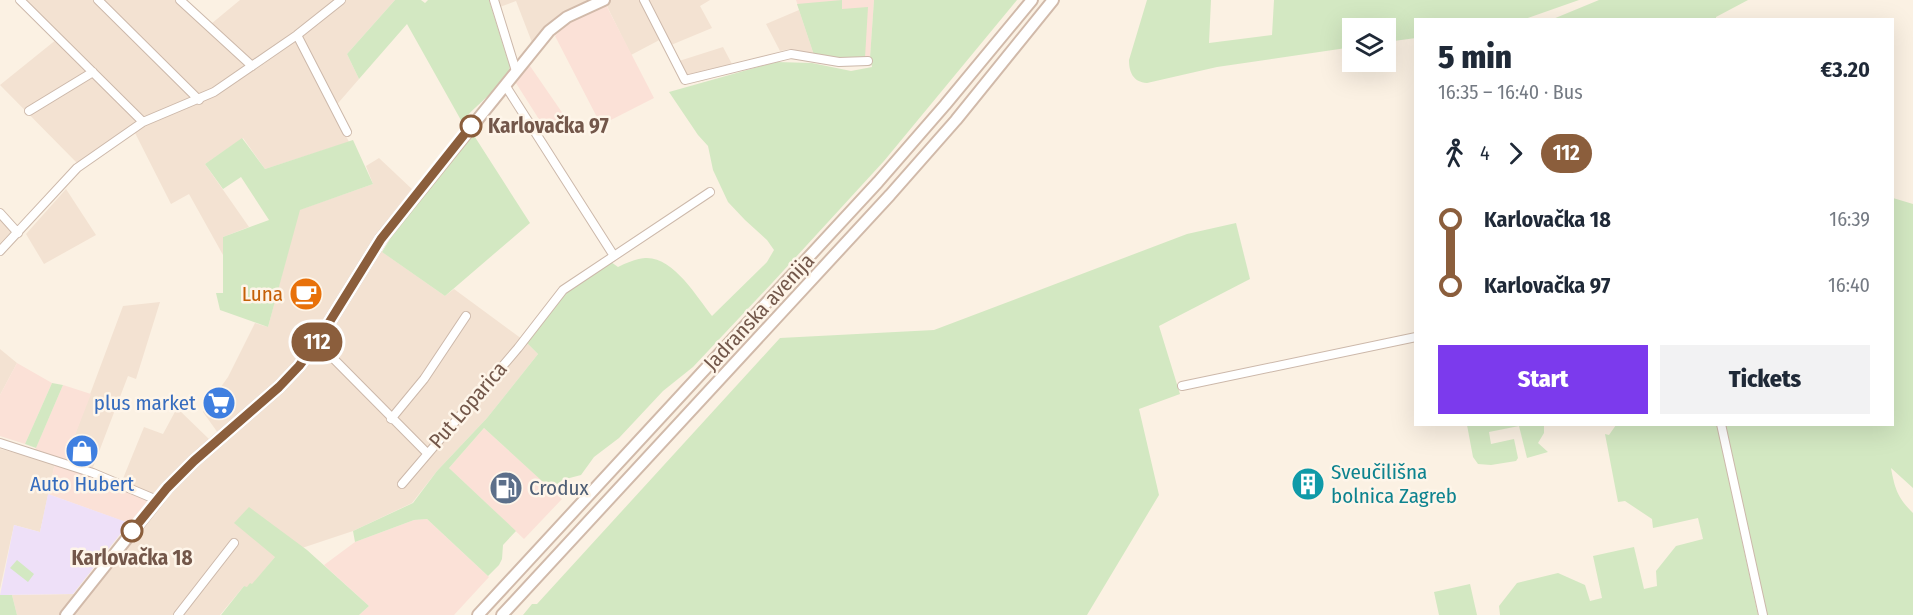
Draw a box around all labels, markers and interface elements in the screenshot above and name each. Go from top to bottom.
map controls [1342,18,1396,72]
button: layers [1342,18,1396,72]
text: 5 min [1438,37,1512,77]
text: €3.20 [1821,56,1870,83]
text: 16:35 – 16:40 · Bus [1438,80,1583,104]
place label: Karlovačka 97 [488,113,609,139]
marker: Karlovačka 97 [460,115,482,137]
icon: walk [1438,137,1471,170]
icon: forward [1499,137,1532,170]
text: 112 [1553,140,1580,166]
text: 4 [1480,141,1490,165]
text: Karlovačka 18 [1484,206,1611,233]
text: 16:39 [1829,207,1870,231]
street label: Jadranska avenija [698,248,820,376]
text: Karlovačka 97 [1484,272,1610,299]
text: 16:40 [1828,273,1870,297]
cafe icon: Luna [288,276,324,312]
place label: Luna [242,281,283,307]
line badge: 112 [282,322,352,362]
text: 112 [303,329,331,355]
button: Start [1438,345,1648,414]
button: Tickets [1660,345,1870,414]
street label: Put Loparica [423,356,513,454]
supermarket icon: plus market [201,385,237,421]
place label: plus market [94,390,196,416]
shop icon: Auto Hubert [64,433,100,469]
place label: Sveučilišna bolnica Zagreb [1331,459,1457,509]
building icon: Sveučilišna bolnica Zagreb [1290,466,1326,502]
fuel station icon: Crodux [488,470,524,506]
place label: Auto Hubert [30,471,134,497]
place label: Crodux [529,475,589,501]
marker: Karlovačka 18 [121,520,143,542]
place label: Karlovačka 18 [71,545,193,571]

